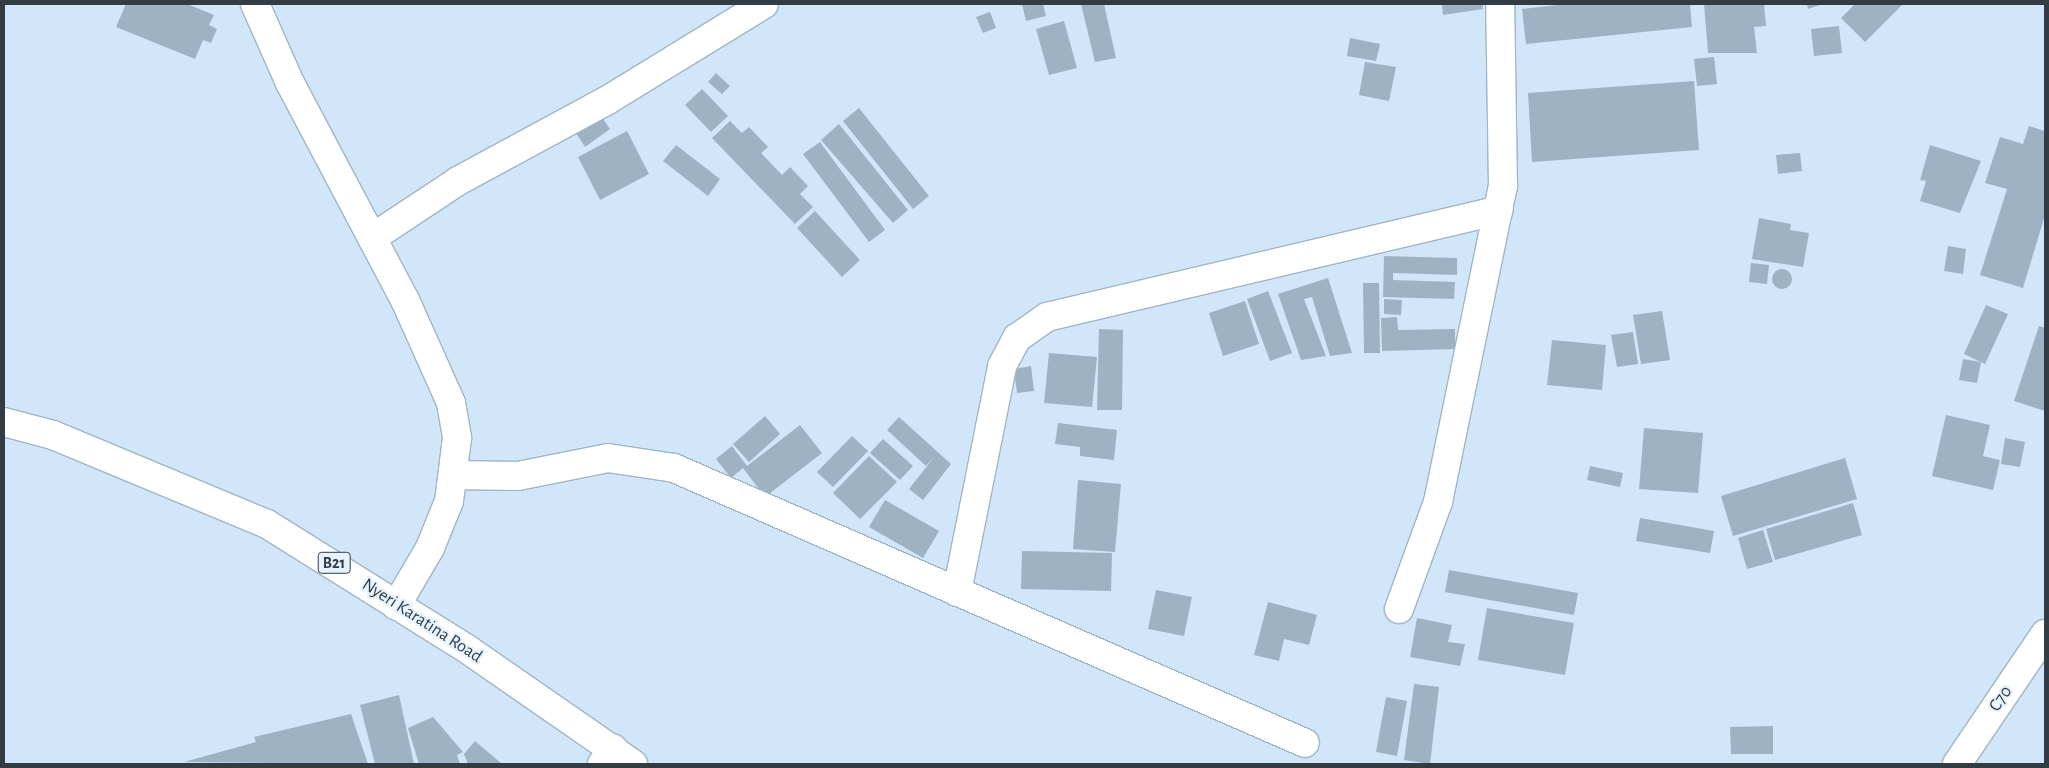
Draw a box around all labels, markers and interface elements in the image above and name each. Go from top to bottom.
road number: B21 [316,550,352,576]
street label: Nyeri Karatina Road [358,574,486,668]
street label: C70 [1985,682,2017,716]

